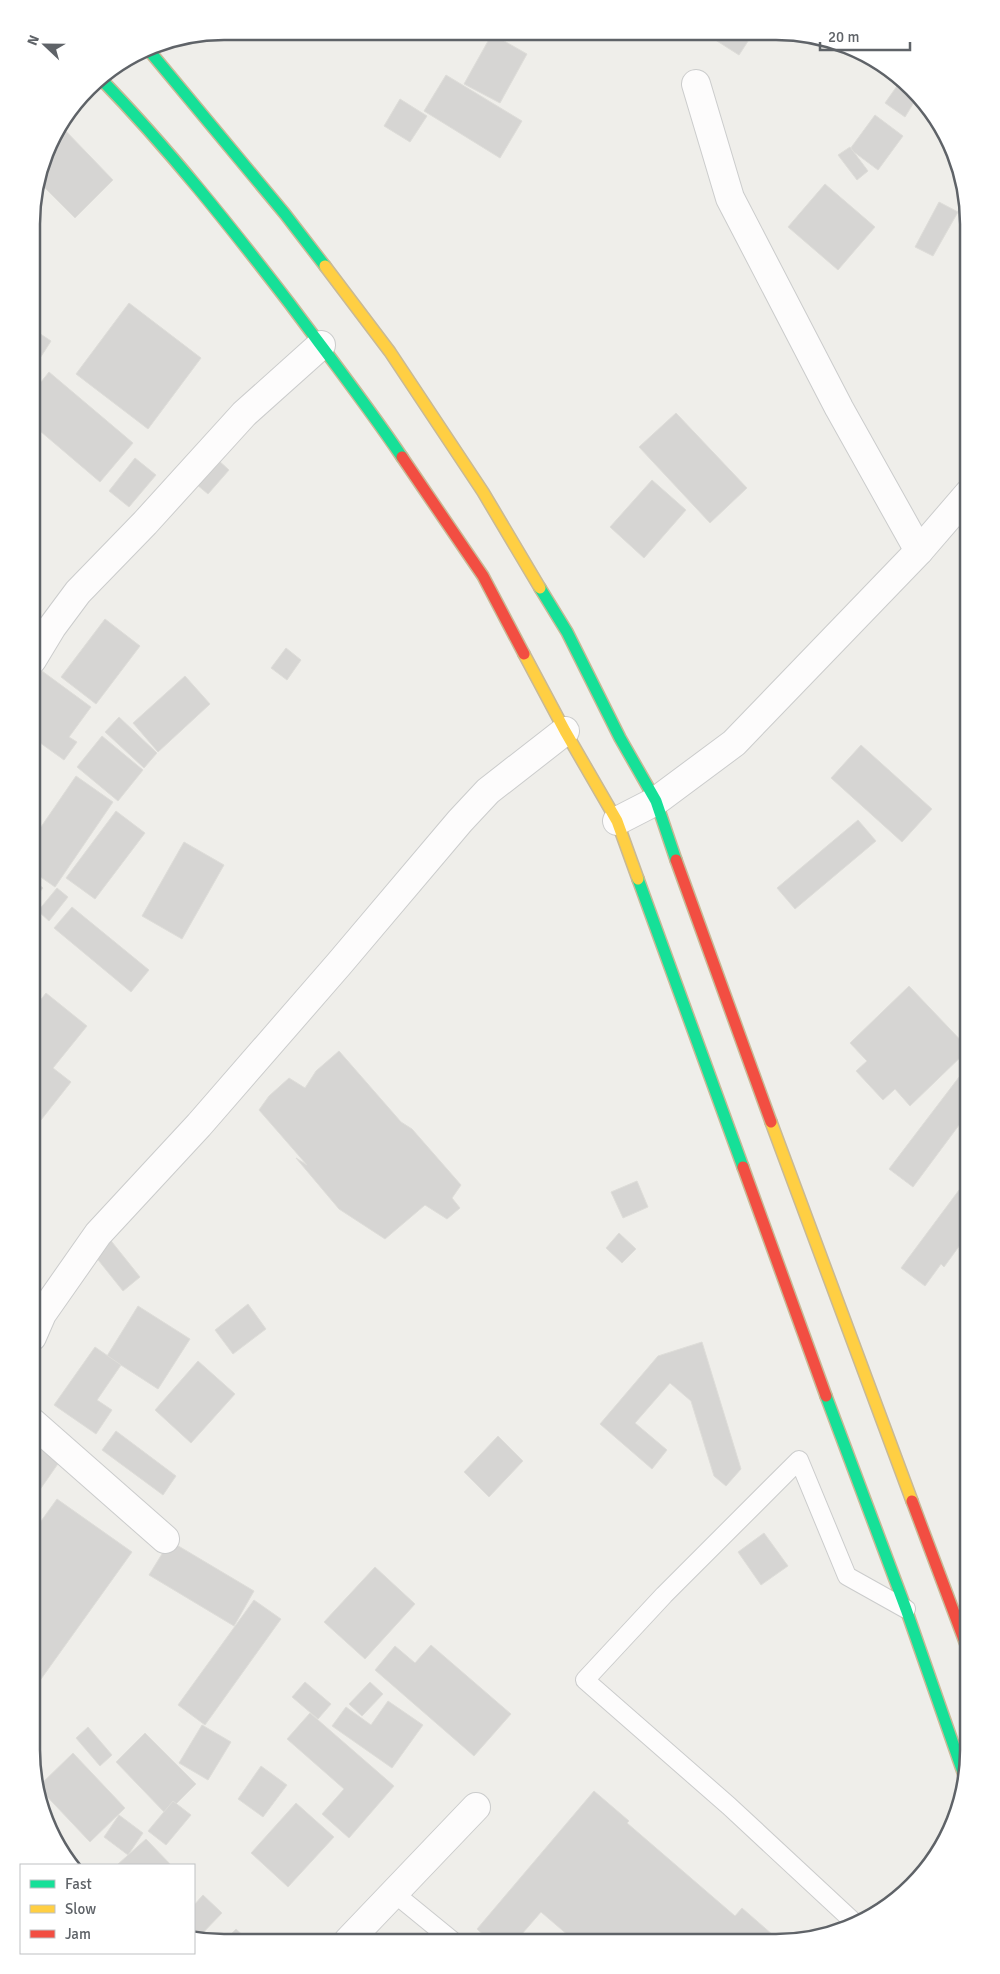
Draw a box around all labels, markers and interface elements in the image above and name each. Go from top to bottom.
north arrow [20,20,70,70]
scale bar [820,20,910,52]
text: 20 m [828,28,859,46]
text: N [24,33,43,48]
legend [20,1864,195,1954]
text: Fast [65,1875,92,1893]
text: Slow [65,1900,96,1918]
text: Jam [65,1925,91,1943]

